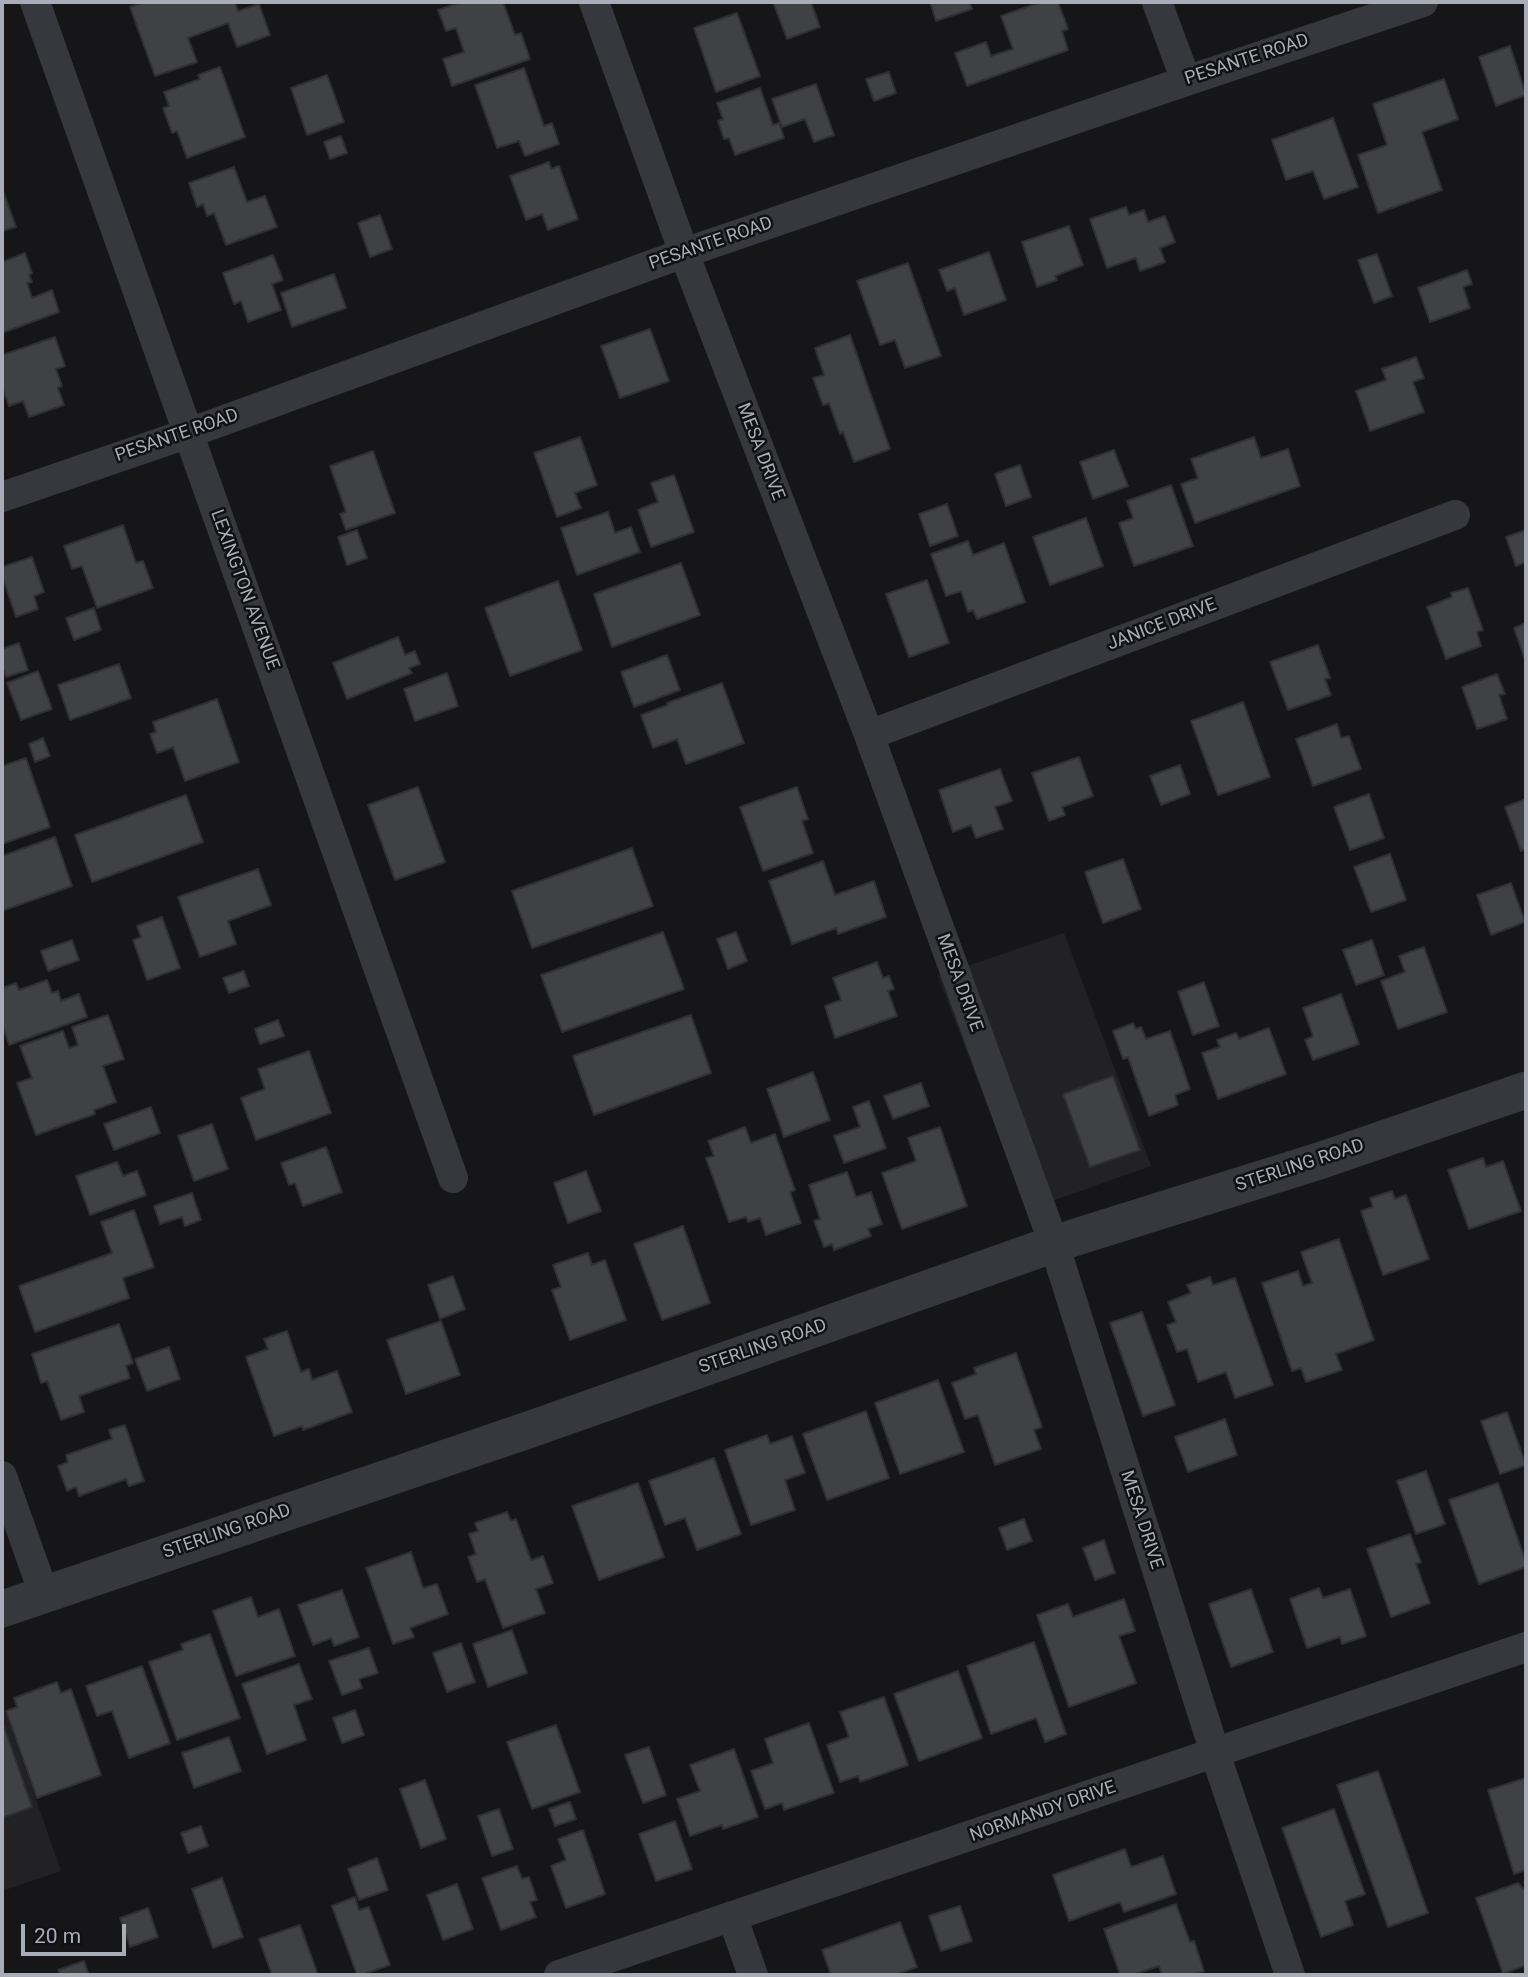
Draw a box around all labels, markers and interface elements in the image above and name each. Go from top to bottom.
street label: PESANTE ROAD [1182,30,1312,90]
street label: PESANTE ROAD [647,213,775,275]
street label: MESA DRIVE [732,400,788,504]
street label: PESANTE ROAD [113,405,241,467]
street label: LEXINGTON AVENUE [205,507,283,673]
street label: JANICE DRIVE [1104,594,1220,656]
street label: MESA DRIVE [931,931,987,1035]
street label: STERLING ROAD [1233,1135,1367,1197]
street label: STERLING ROAD [696,1315,830,1379]
street label: MESA DRIVE [1115,1468,1167,1572]
street label: STERLING ROAD [160,1500,294,1564]
street label: NORMANDY DRIVE [967,1777,1119,1847]
scale bar [24,1910,130,1954]
text: 20 m [34,1924,81,1948]

